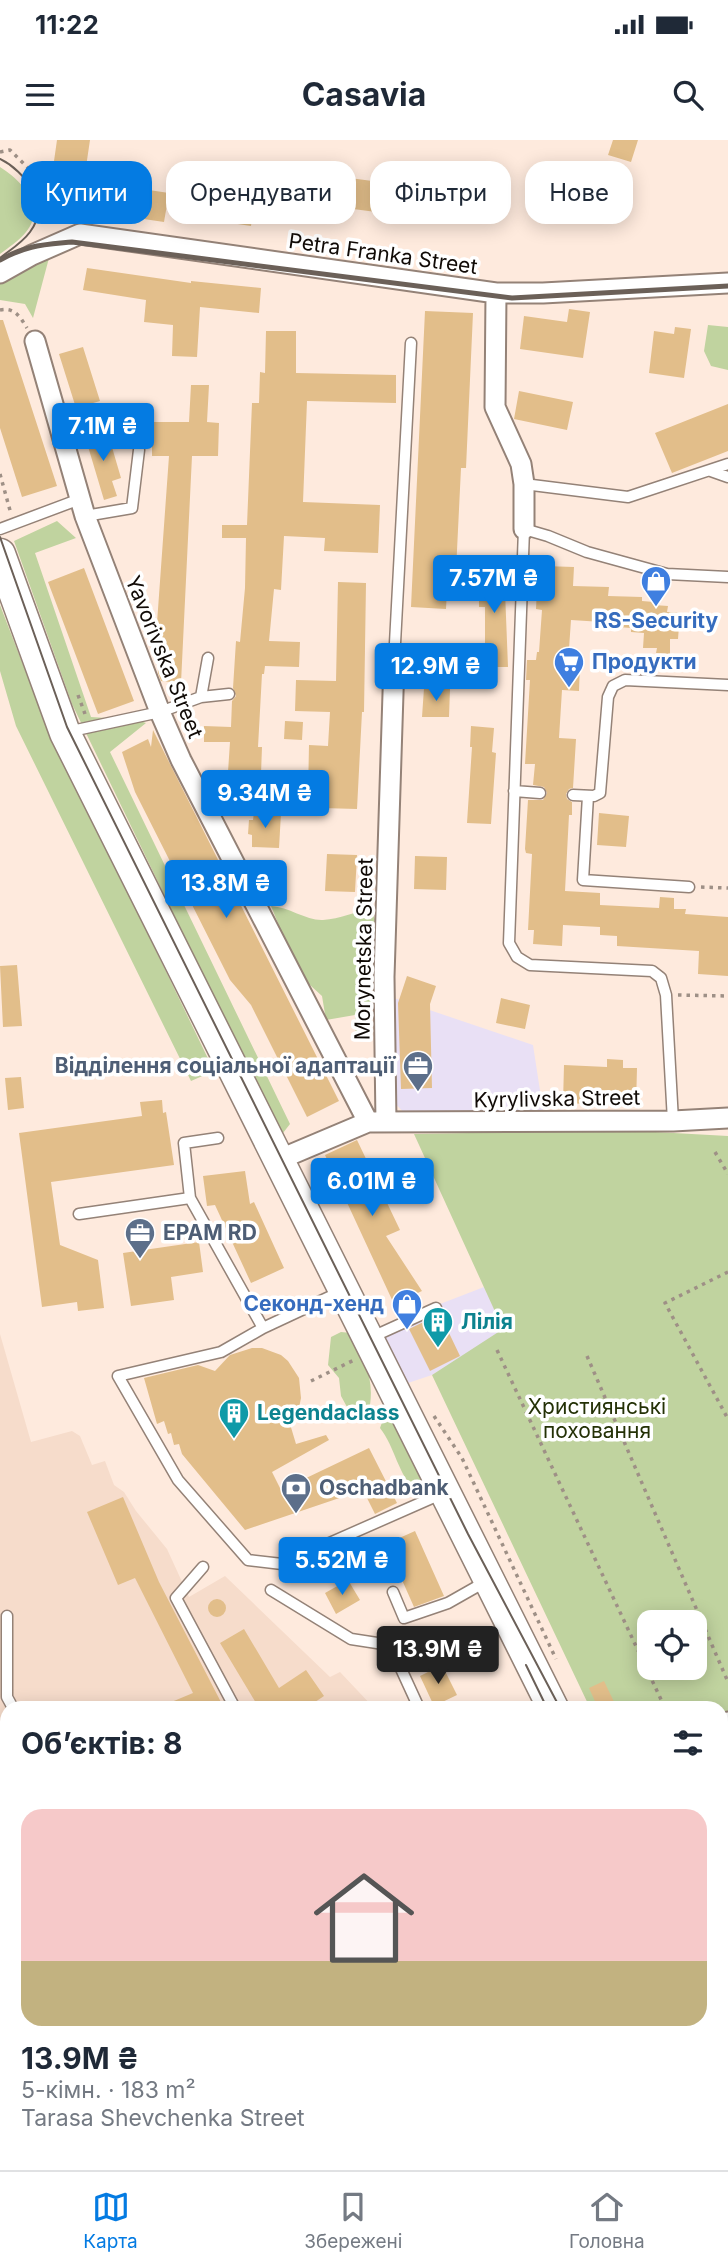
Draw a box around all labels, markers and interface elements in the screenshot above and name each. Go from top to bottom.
text: 11:22 [35,9,99,40]
text: Casavia [302,75,426,114]
icon: menu [21,76,59,114]
icon: search [669,76,707,114]
chip: Купити [21,161,152,224]
chip: Орендувати [166,161,356,224]
chip: Фільтри [370,161,511,224]
chip: Нове [525,161,633,224]
street label: Petra Franka Street [287,228,479,279]
pin: 7.1M ₴ [46,404,160,463]
text: 7.1M ₴ [68,412,138,440]
pin: 7.57M ₴ [429,556,559,615]
text: 7.57M ₴ [449,564,539,592]
shop icon: RS-Security [639,564,673,608]
street label: Yavorivska Street [120,572,208,742]
place label: RS-Security [594,608,718,633]
pin: 12.9M ₴ [371,644,501,703]
supermarket icon: Продукти [552,645,586,689]
place label: Продукти [592,649,697,674]
text: 12.9M ₴ [391,652,481,680]
pin: 9.34M ₴ [200,770,330,830]
text: 9.34M ₴ [217,779,313,807]
street label: Morynetska Street [349,857,378,1040]
pin: 13.8M ₴ [161,860,291,920]
text: 13.8M ₴ [181,869,271,897]
office icon: Відділення соціальної адаптації [401,1049,435,1093]
place label: Відділення соціальної адаптації [55,1053,396,1078]
street label: Kyrylivska Street [473,1085,641,1112]
pin: 6.01M ₴ [307,1158,437,1218]
text: 6.01M ₴ [327,1167,417,1195]
office icon: EPAM RD [123,1216,157,1260]
place label: EPAM RD [163,1220,257,1245]
shop icon: Секонд-хенд [390,1287,424,1331]
place label: Секонд-хенд [243,1291,384,1316]
building icon: Лілія [421,1305,455,1349]
place label: Лілія [461,1309,513,1334]
park label: Християнські поховання [528,1394,666,1443]
building icon: Legendaclass [217,1396,251,1440]
place label: Legendaclass [257,1400,399,1425]
bank icon: Oschadbank [279,1471,313,1515]
place label: Oschadbank [319,1475,450,1500]
pin: 5.52M ₴ [277,1538,407,1597]
text: 5.52M ₴ [295,1546,389,1574]
map controls [637,1610,707,1680]
button: locate [637,1610,707,1680]
pin: 13.9M ₴ [373,1626,503,1686]
text: 13.9M ₴ [393,1635,483,1663]
icon: filters [669,1724,707,1762]
text: Об’єктів: 8 [21,1725,183,1761]
icon: home [301,1855,427,1981]
text: 13.9M ₴ [21,2040,139,2076]
text: 5-кімн. · 183 m² [21,2076,196,2104]
text: Tarasa Shevchenka Street [21,2104,305,2132]
tab: Карта [83,2188,138,2253]
tab: Збережені [304,2188,402,2253]
tab: Головна [569,2188,645,2253]

